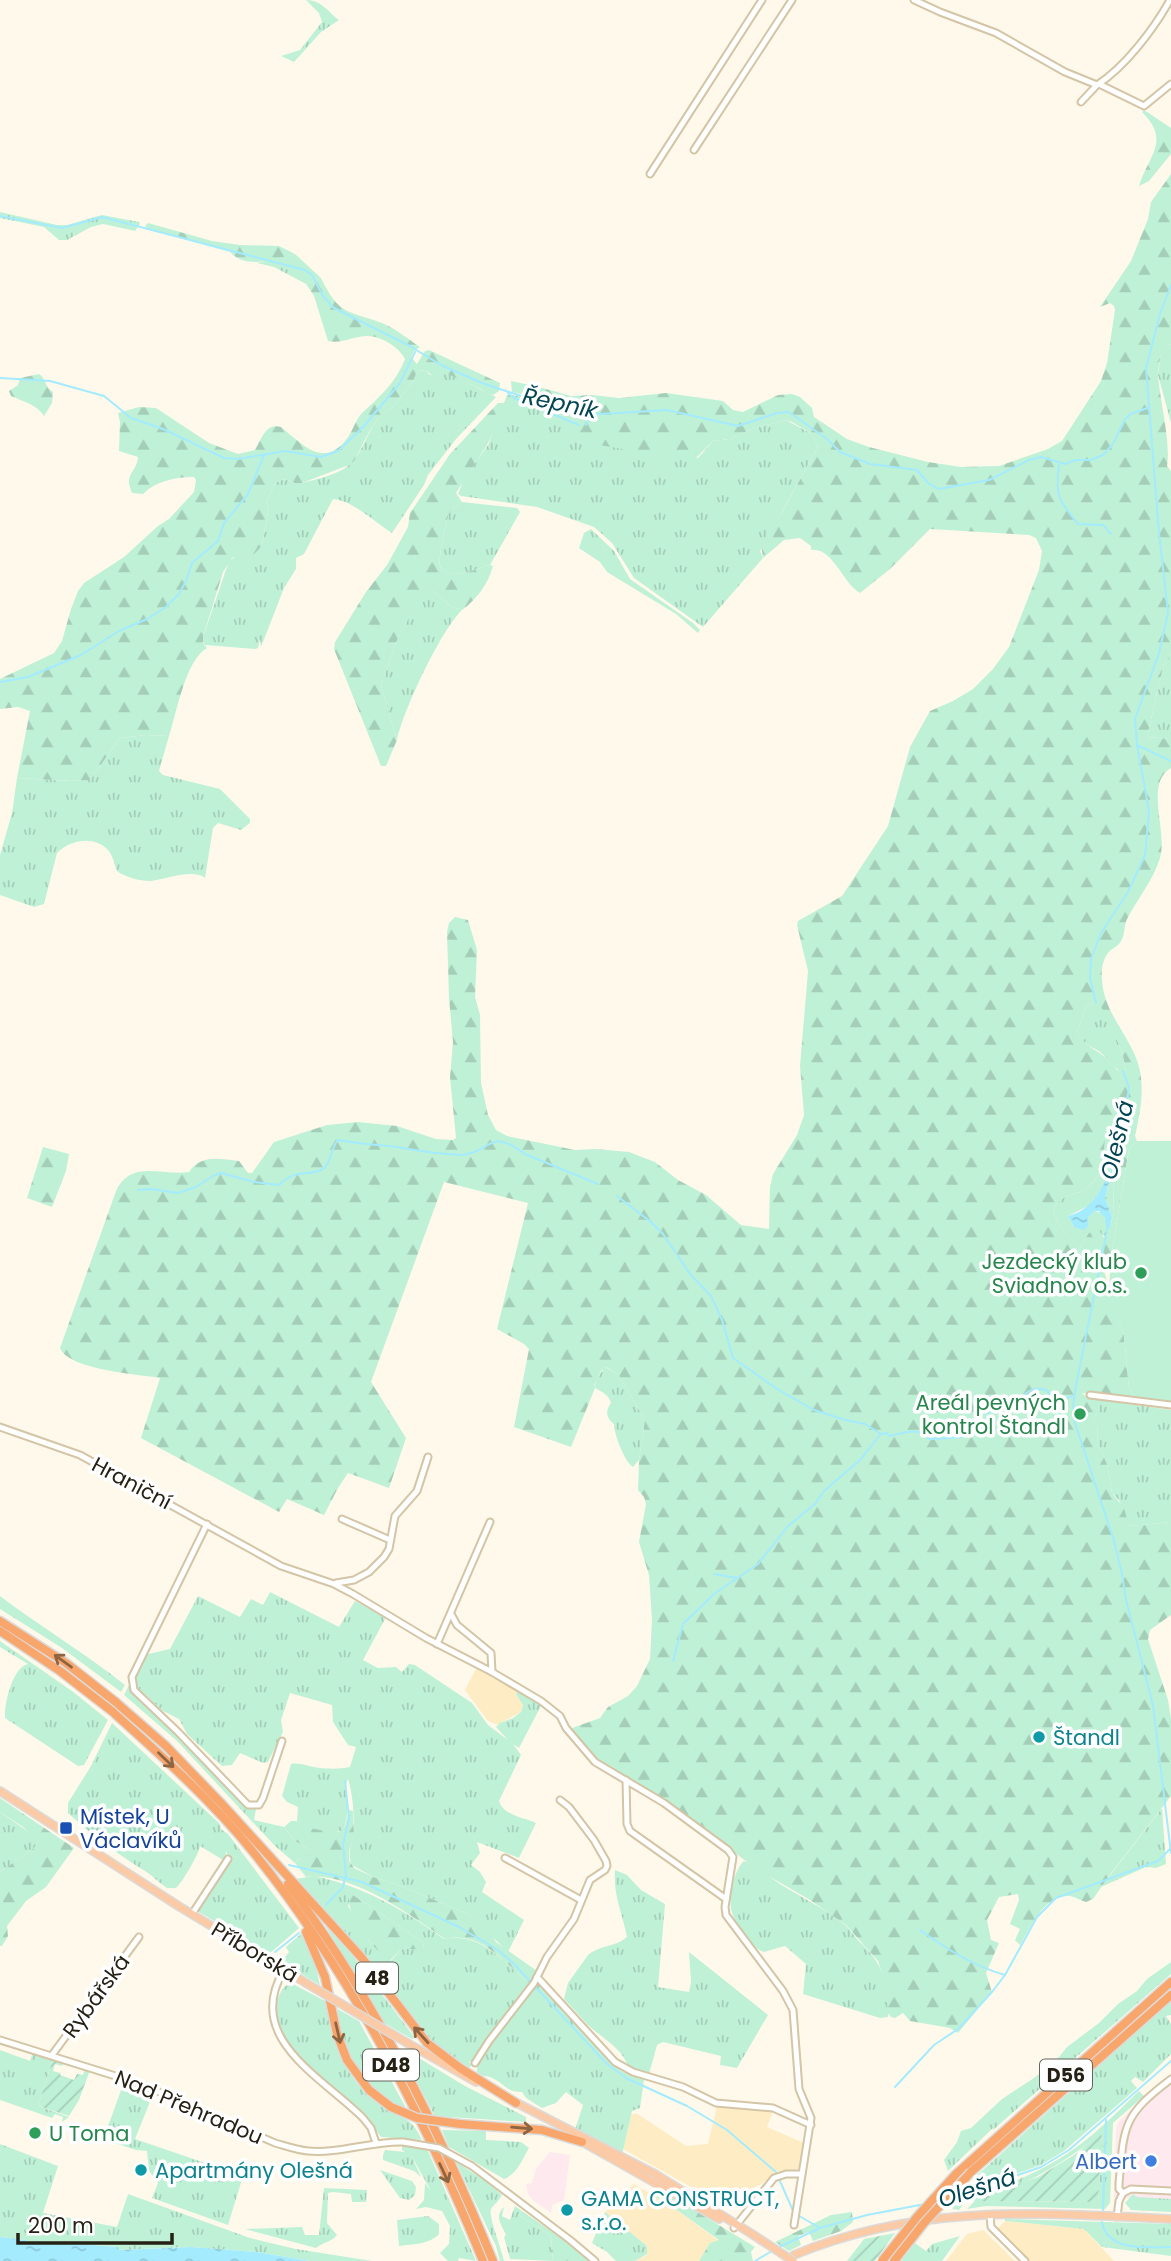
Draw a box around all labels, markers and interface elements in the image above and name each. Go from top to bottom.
water label: Řepník [519,379,602,427]
water label: Olešná [1092,1097,1142,1183]
place label: Jezdecký klub Sviadnov o.s. [981,1247,1127,1300]
marker: Jezdecký klub Sviadnov o.s. [1133,1265,1149,1281]
place label: Areál pevných kontrol Štandl [916,1388,1066,1441]
marker: Areál pevných kontrol Štandl [1072,1406,1088,1422]
street label: Hraniční [87,1450,177,1516]
one-way arrow [54,1654,73,1668]
place label: Štandl [1053,1723,1120,1752]
marker: Štandl [1031,1729,1047,1745]
one-way arrow [157,1751,174,1768]
place label: Místek, U Václavíků [80,1802,182,1855]
marker: Místek, U Václavíků [58,1820,74,1836]
street label: Příborská [206,1915,304,1989]
street label: Rybářská [56,1948,136,2044]
road number: 48 [356,1962,398,1994]
one-way arrow [332,2021,345,2044]
one-way arrow [413,2026,429,2044]
road number: D48 [363,2050,419,2080]
road number: D56 [1040,2060,1092,2090]
street label: Nad Přehradou [110,2063,268,2151]
place label: U Toma [49,2119,129,2148]
one-way arrow [511,2122,533,2135]
marker: U Toma [27,2125,43,2141]
place label: Albert [1075,2147,1137,2176]
marker: Albert [1143,2153,1159,2169]
place label: Apartmány Olešná [155,2156,353,2185]
water label: Olešná [934,2160,1020,2216]
marker: Apartmány Olešná [133,2162,149,2178]
one-way arrow [438,2162,452,2183]
place label: GAMA CONSTRUCT, s.r.o. [581,2184,779,2237]
scale bar [18,2202,172,2246]
marker: GAMA CONSTRUCT, s.r.o. [559,2202,575,2218]
text: 200 m [28,2211,94,2240]

